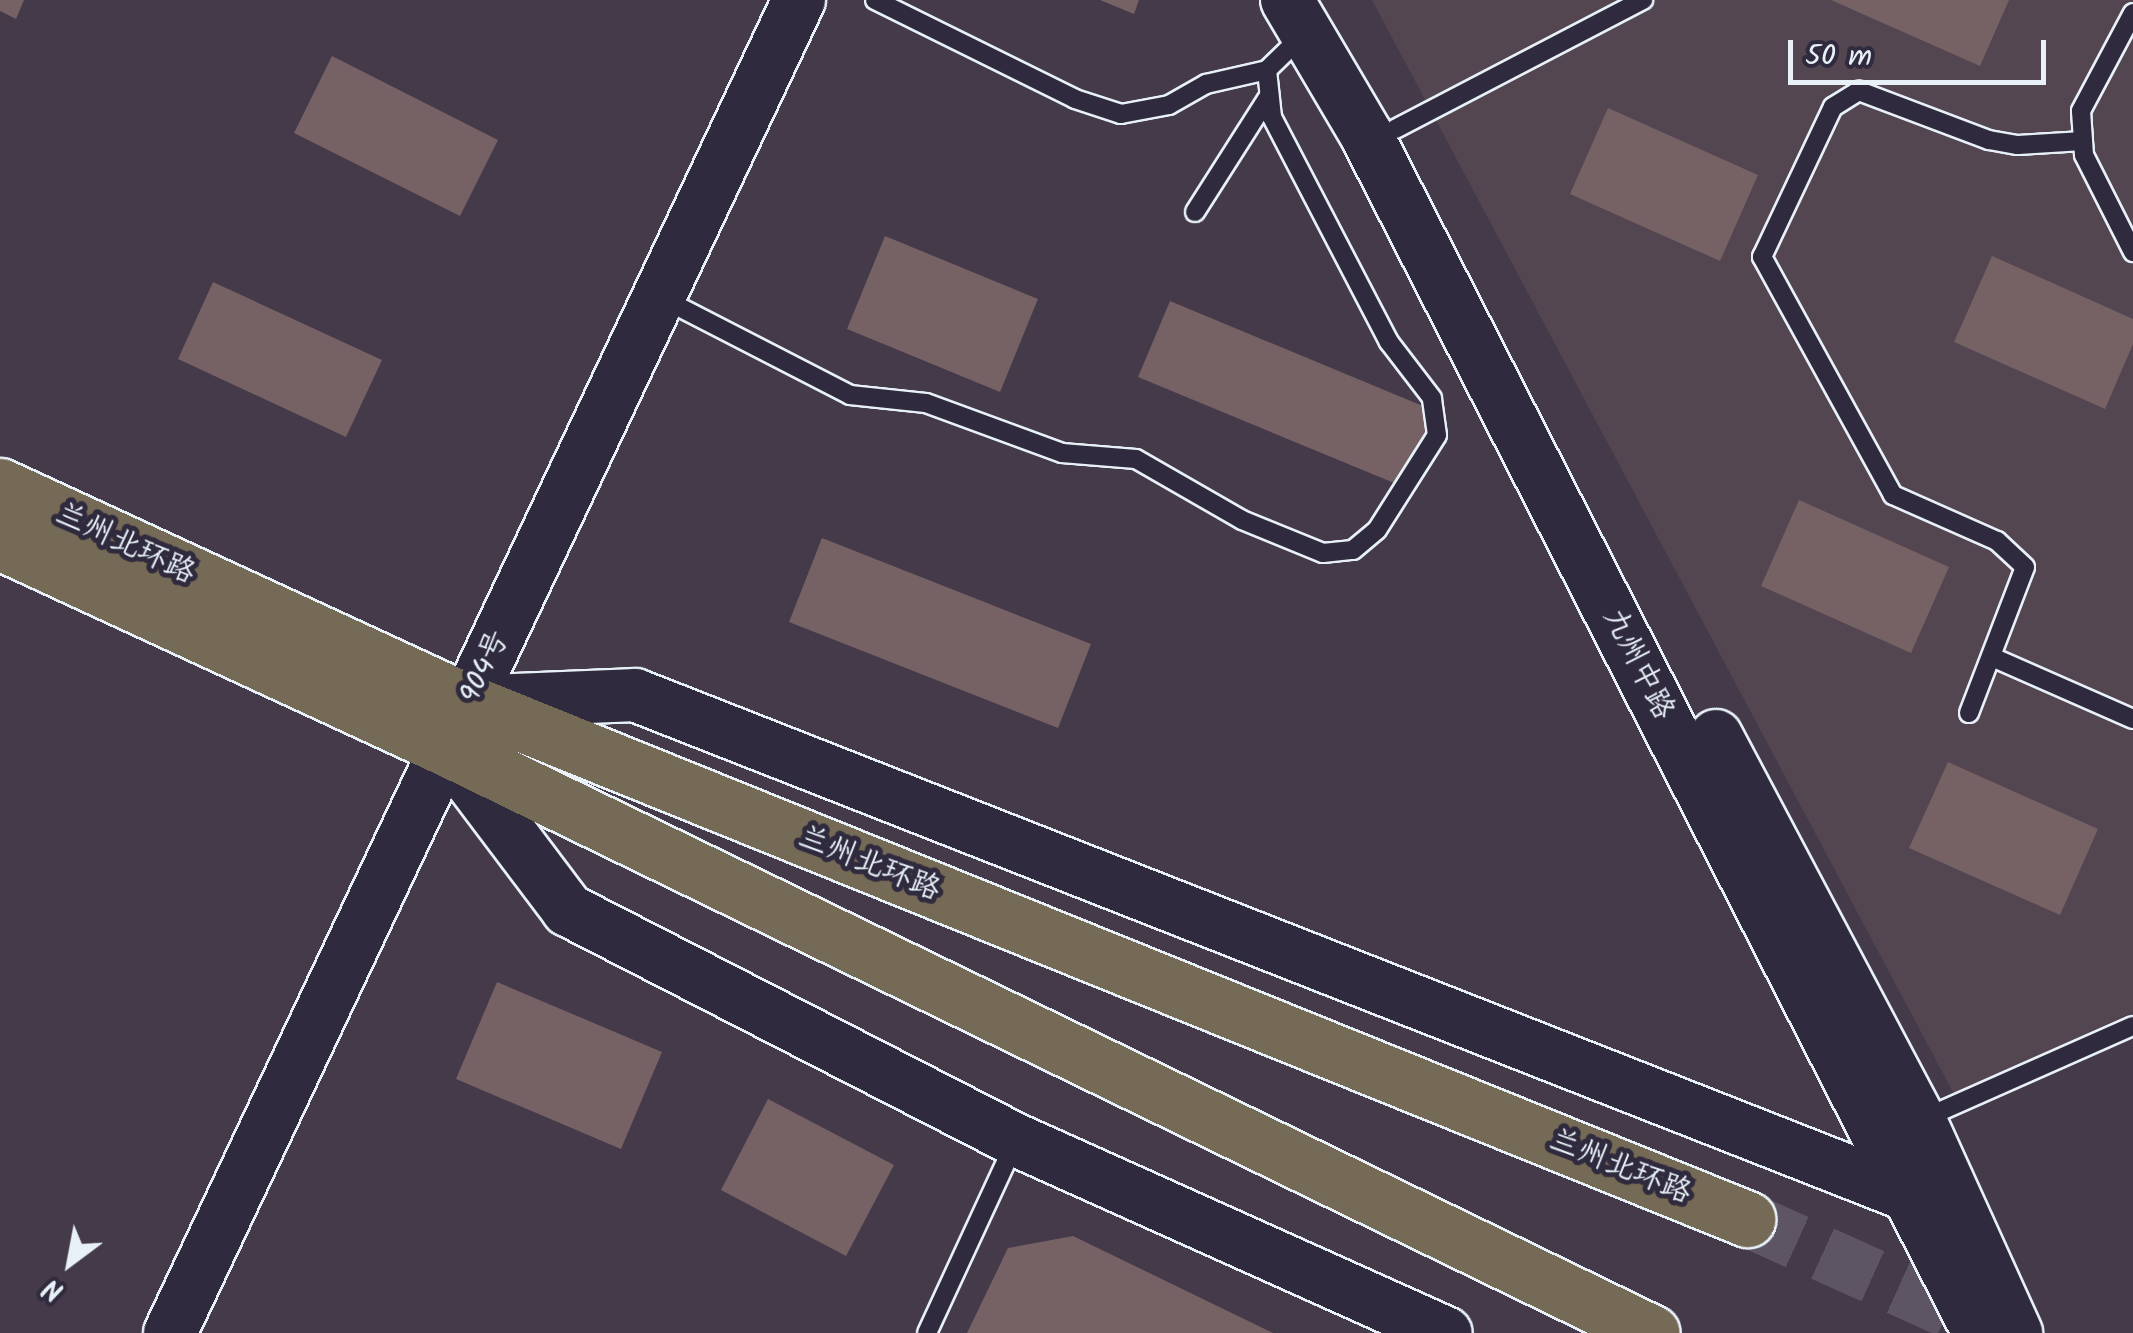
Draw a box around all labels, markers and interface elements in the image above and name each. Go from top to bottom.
scale bar [1793,20,2050,82]
text: 50 m [1805,33,1872,81]
street label: 兰州北环路 [49,496,201,592]
street label: 九州中路 [1595,602,1681,726]
street label: 904号 [453,625,517,709]
street label: 兰州北环路 [793,819,945,909]
street label: 兰州北环路 [1544,1122,1696,1212]
north arrow [20,1213,120,1313]
text: N [34,1265,73,1313]

